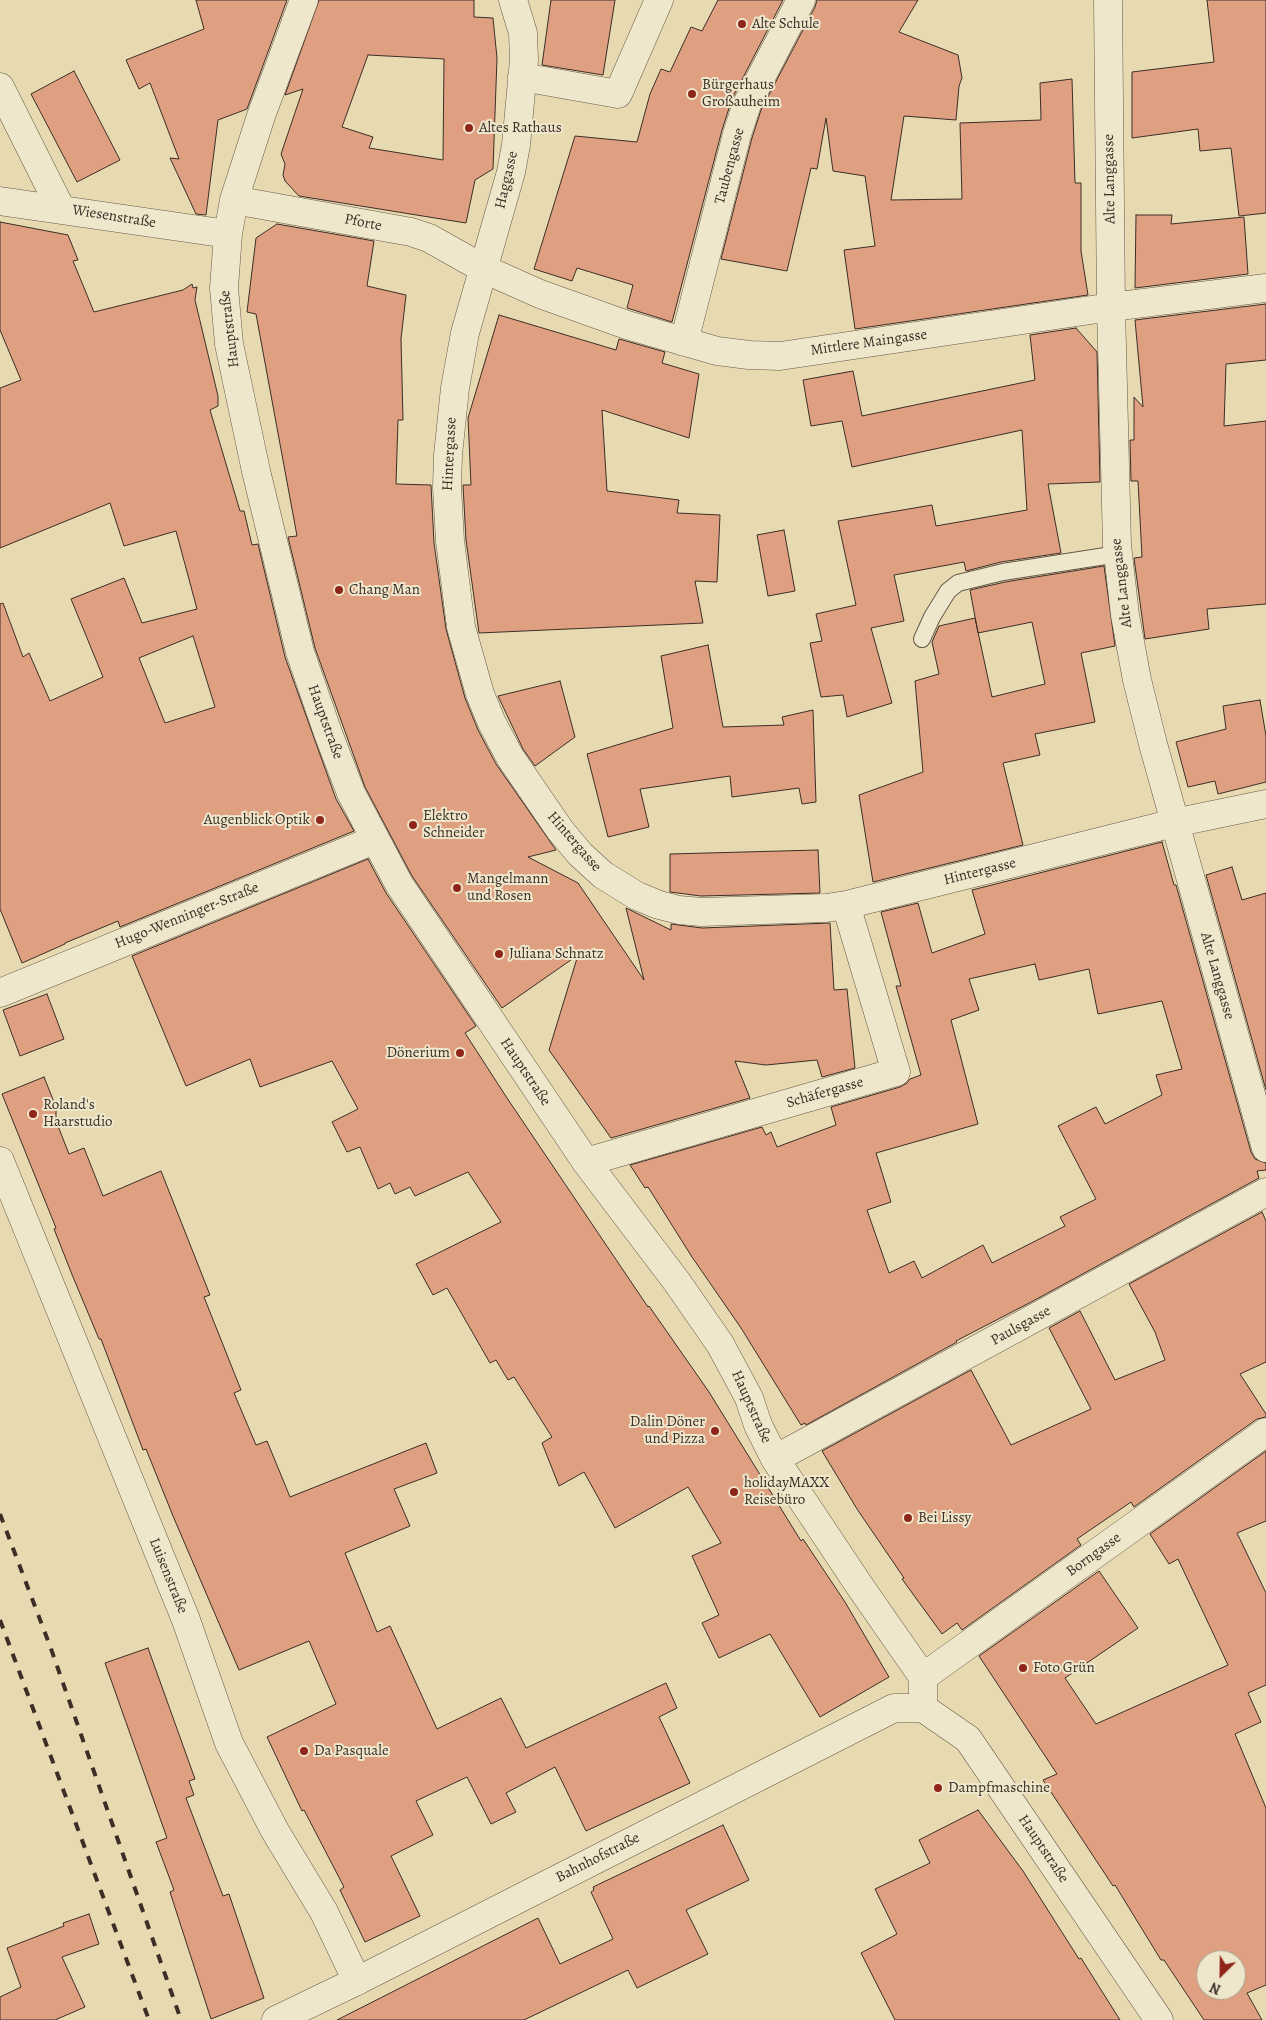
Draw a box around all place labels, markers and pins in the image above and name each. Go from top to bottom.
place label: Alte Schule [752,15,819,33]
marker: Alte Schule [736,18,748,30]
place label: Bürgerhaus Großauheim [702,76,780,111]
marker: Bürgerhaus Großauheim [686,88,698,100]
place label: Altes Rathaus [479,119,562,137]
marker: Altes Rathaus [463,122,475,134]
place label: Chang Man [349,581,420,599]
marker: Chang Man [333,584,345,596]
place label: Elektro Schneider [423,807,485,842]
place label: Augenblick Optik [204,811,310,829]
marker: Augenblick Optik [314,814,326,826]
marker: Elektro Schneider [407,819,419,831]
place label: Mangelmann und Rosen [467,870,549,905]
marker: Mangelmann und Rosen [451,882,463,894]
place label: Juliana Schnatz [509,945,604,963]
marker: Juliana Schnatz [493,948,505,960]
place label: Dönerium [386,1044,450,1062]
marker: Dönerium [454,1047,466,1059]
place label: Roland's Haarstudio [43,1096,113,1131]
marker: Roland's Haarstudio [27,1108,39,1120]
place label: Dalin Döner und Pizza [630,1413,705,1448]
marker: Dalin Döner und Pizza [709,1425,721,1437]
place label: holidayMAXX Reisebüro [744,1474,829,1509]
marker: holidayMAXX Reisebüro [728,1486,740,1498]
place label: Bei Lissy [918,1509,971,1527]
marker: Bei Lissy [902,1512,914,1524]
place label: Foto Grün [1033,1659,1095,1677]
marker: Foto Grün [1017,1662,1029,1674]
place label: Da Pasquale [314,1742,389,1760]
marker: Da Pasquale [298,1745,310,1757]
place label: Dampfmaschine [948,1779,1050,1797]
marker: Dampfmaschine [932,1782,944,1794]

